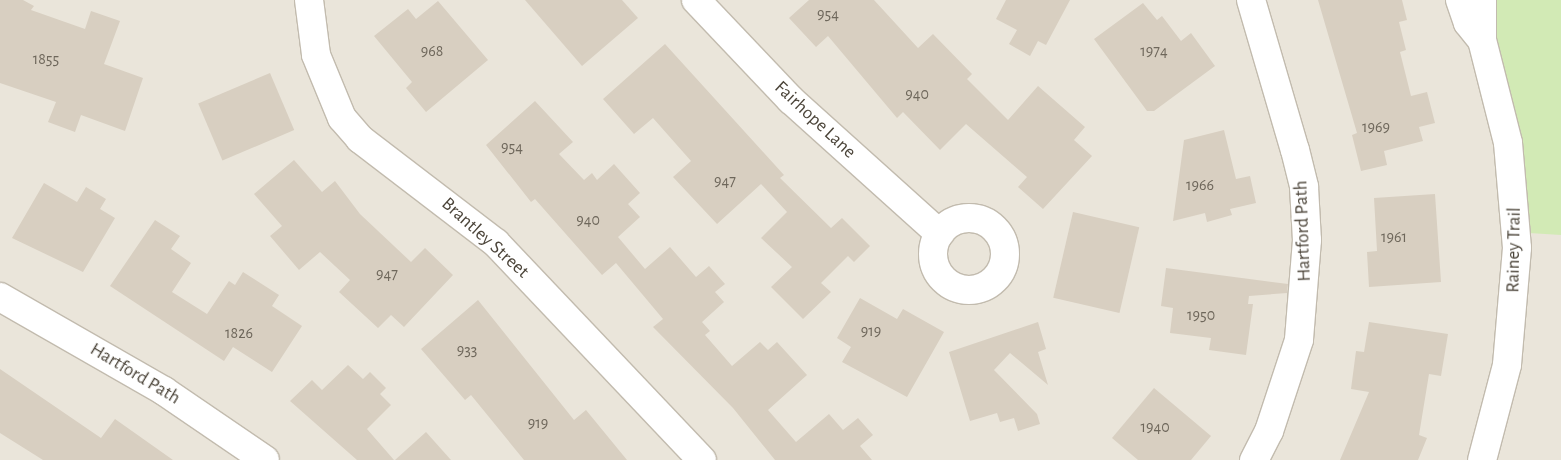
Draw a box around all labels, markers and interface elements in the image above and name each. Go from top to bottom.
house number: 954 [817,4,839,24]
house number: 968 [421,41,443,61]
house number: 1974 [1140,41,1168,61]
house number: 1855 [33,49,59,69]
street label: Fairhope Lane [770,77,860,163]
house number: 940 [905,84,929,104]
house number: 1969 [1362,117,1390,137]
house number: 954 [501,137,523,157]
house number: 947 [714,171,736,191]
house number: 1966 [1186,175,1214,195]
street label: Hartford Path [1290,180,1316,282]
street label: Brantley Street [437,193,533,283]
street label: Rainey Trail [1502,207,1526,293]
house number: 940 [576,210,600,230]
house number: 1961 [1381,227,1407,247]
house number: 947 [376,264,398,284]
house number: 1950 [1187,305,1215,325]
house number: 919 [861,321,881,341]
house number: 1826 [225,323,253,343]
street label: Hartford Path [86,338,184,410]
house number: 933 [457,340,477,360]
house number: 919 [528,413,548,433]
house number: 1940 [1140,417,1170,437]

